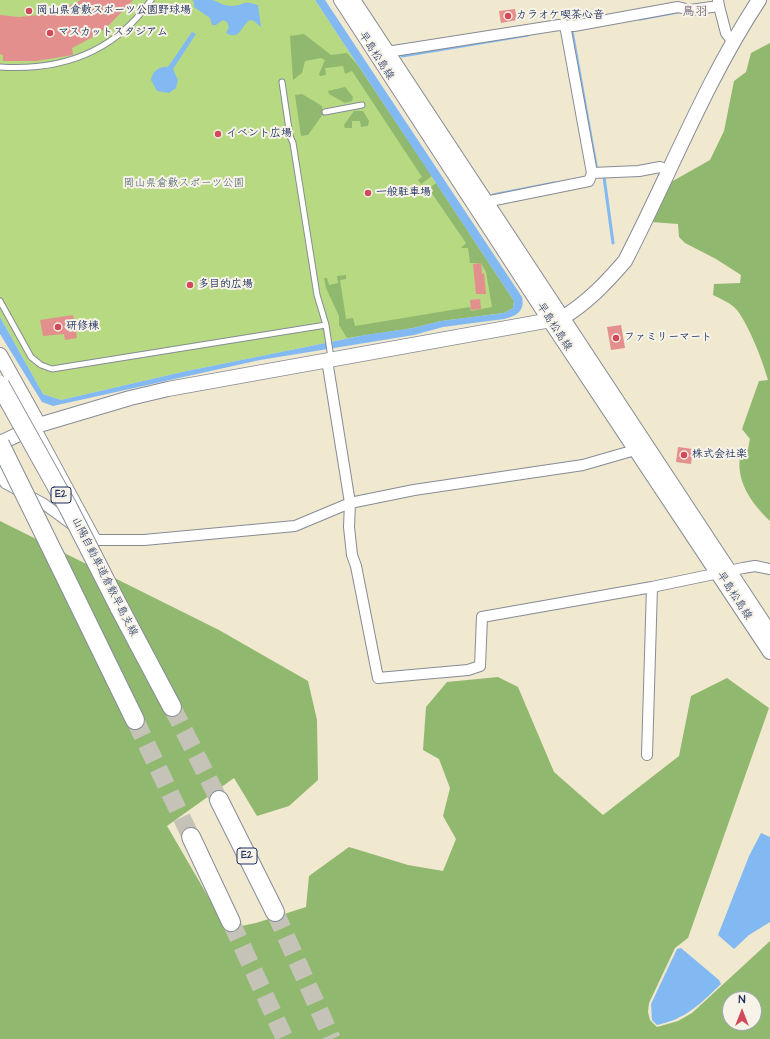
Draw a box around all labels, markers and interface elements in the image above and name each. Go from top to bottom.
place label: 岡山県倉敷スポーツ公園野球場 [37,4,191,18]
district label: 鳥羽 [682,4,708,20]
marker: 岡山県倉敷スポーツ公園野球場 [24,6,34,16]
place label: カラオケ喫茶心音 [516,9,604,23]
marker: カラオケ喫茶心音 [503,11,513,21]
place label: マスカットスタジアム [58,26,168,40]
marker: マスカットスタジアム [45,28,55,38]
street label: 早島松島線 [355,29,397,83]
place label: イベント広場 [226,127,292,141]
marker: イベント広場 [213,129,223,139]
park label: 岡山県倉敷スポーツ公園 [124,177,244,191]
place label: 一般駐車場 [376,186,431,200]
marker: 一般駐車場 [363,188,373,198]
place label: 多目的広場 [198,278,253,292]
marker: 多目的広場 [185,280,195,290]
street label: 早島松島線 [533,300,575,354]
place label: 研修棟 [66,320,99,334]
marker: 研修棟 [53,322,63,332]
place label: ファミリーマート [624,331,712,345]
marker: ファミリーマート [611,333,621,343]
place label: 株式会社楽 [692,448,747,462]
marker: 株式会社楽 [679,450,689,460]
road number: E2 [51,487,71,503]
street label: 山陽自動車道倉敷早島支線 [68,515,140,639]
street label: 早島松島線 [713,569,755,623]
road number: E2 [237,848,257,864]
north arrow [722,991,762,1031]
text: N [739,992,745,1007]

